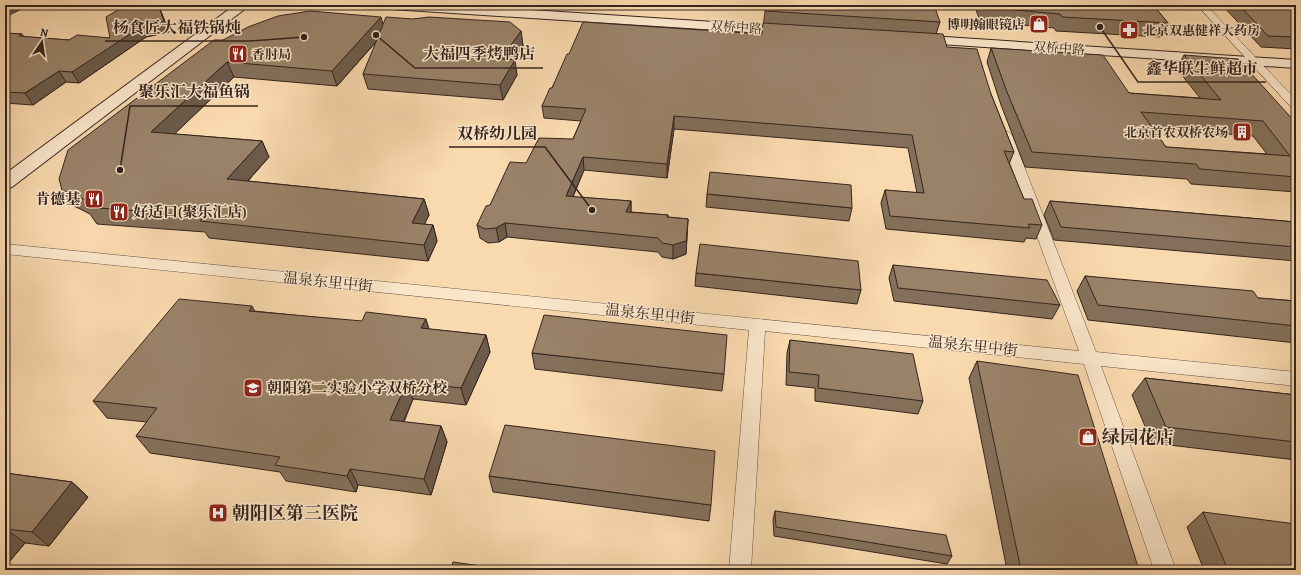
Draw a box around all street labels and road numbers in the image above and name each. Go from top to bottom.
street label: 双桥中路 [709,17,763,37]
street label: 双桥中路 [1032,38,1086,58]
street label: 温泉东里中街 [282,267,374,297]
street label: 温泉东里中街 [604,299,696,329]
street label: 温泉东里中街 [927,331,1019,361]

